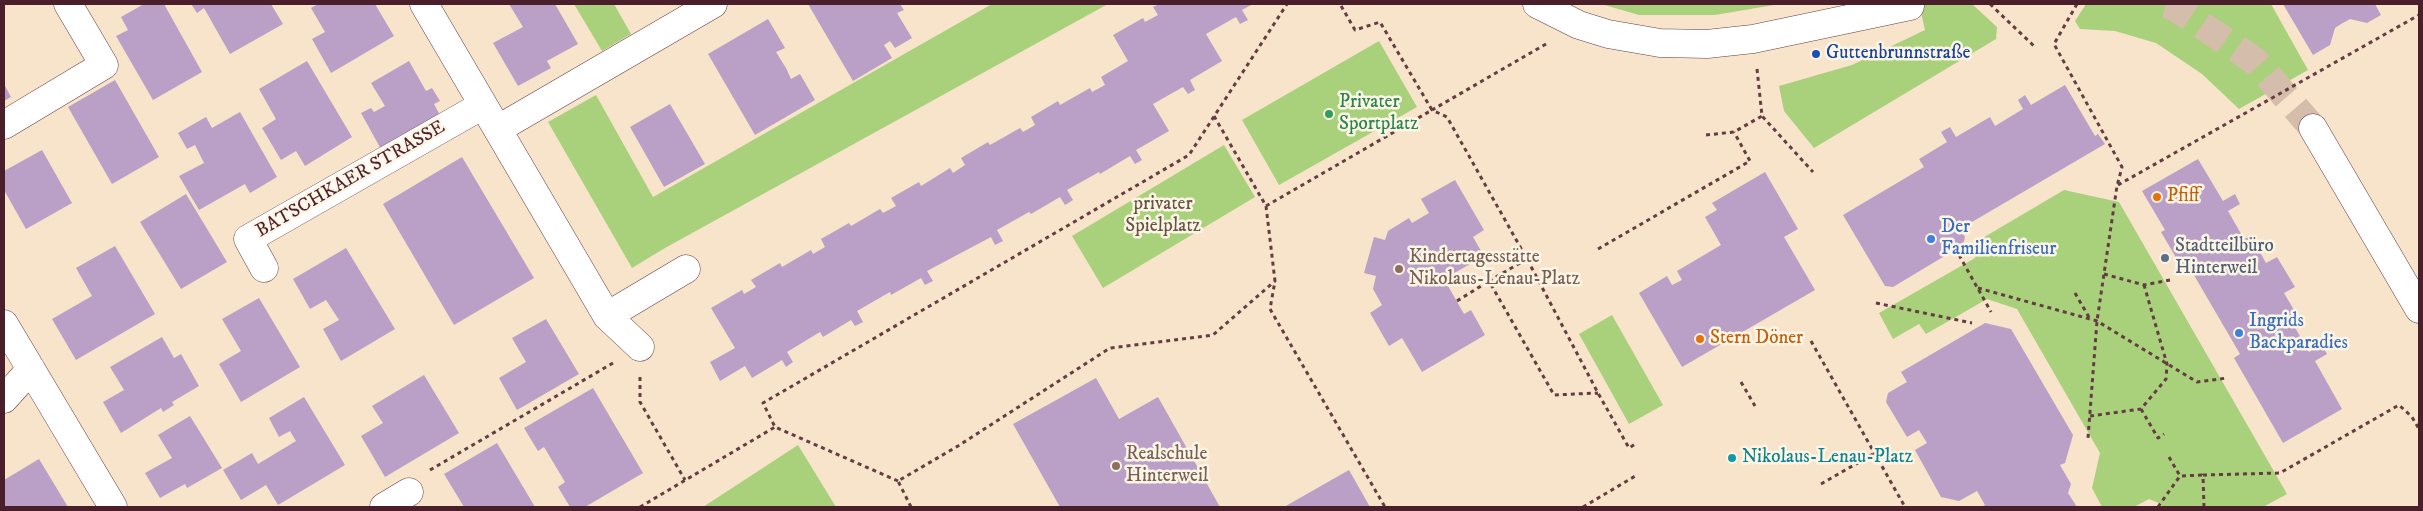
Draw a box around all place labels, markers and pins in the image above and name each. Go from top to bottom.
place label: Guttenbrunnstraße [1826,43,1970,65]
marker: Guttenbrunnstraße [1810,48,1822,60]
place label: Privater Sportplatz [1339,92,1418,136]
marker: Privater Sportplatz [1323,108,1335,120]
place label: Pfiff [2167,186,2199,208]
marker: Pfiff [2151,191,2163,203]
place label: Der Familienfriseur [1941,217,2056,261]
marker: Der Familienfriseur [1925,233,1937,245]
place label: Stadtteilbüro Hinterweil [2175,236,2274,280]
place label: Kindertagesstätte Nikolaus-Lenau-Platz [1409,247,1580,291]
marker: Stadtteilbüro Hinterweil [2159,252,2171,264]
marker: Kindertagesstätte Nikolaus-Lenau-Platz [1393,263,1405,275]
place label: Ingrids Backparadies [2249,311,2348,355]
marker: Ingrids Backparadies [2233,327,2245,339]
place label: Stern Döner [1710,328,1803,350]
marker: Stern Döner [1694,333,1706,345]
place label: Realschule Hinterweil [1126,444,1208,488]
place label: Nikolaus-Lenau-Platz [1742,447,1913,469]
marker: Nikolaus-Lenau-Platz [1726,452,1738,464]
marker: Realschule Hinterweil [1110,460,1122,472]

